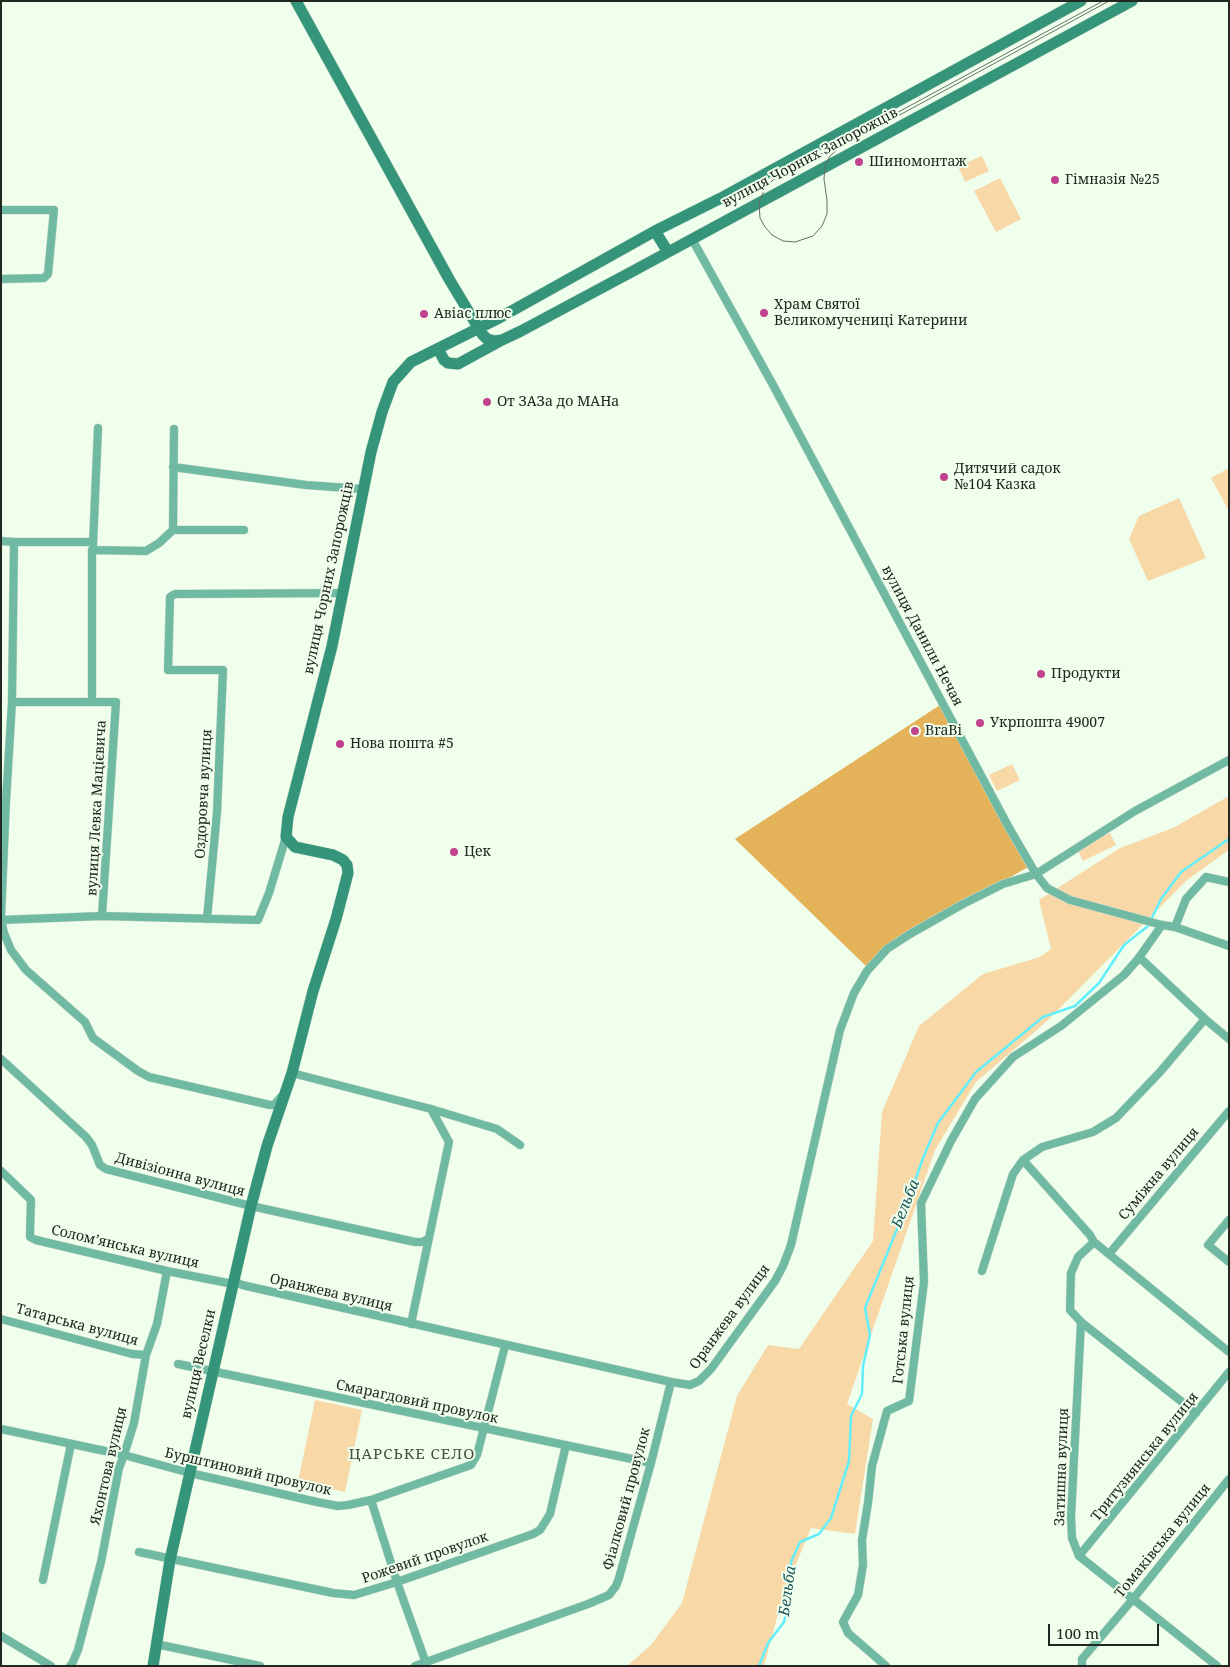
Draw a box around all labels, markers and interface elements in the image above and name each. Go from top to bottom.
street label: вулиця Чорних Запорожців [719,104,901,212]
place label: Шиномонтаж [869,154,967,170]
marker: Шиномонтаж [853,156,865,168]
place label: Гімназія №25 [1065,172,1160,188]
marker: Гімназія №25 [1049,174,1061,186]
place label: Храм Святої Великомучениці Катерини [774,297,967,330]
place label: Авіас плюс [434,306,511,322]
marker: Храм Святої Великомучениці Катерини [758,307,770,319]
marker: Авіас плюс [418,308,430,320]
place label: От ЗАЗа до МАНа [497,394,619,410]
marker: От ЗАЗа до МАНа [481,396,493,408]
place label: Дитячий садок №104 Казка [954,461,1061,494]
marker: Дитячий садок №104 Казка [938,471,950,483]
street label: вулиця Чорних Запорожців [300,480,358,676]
street label: вулиця Данили Нечая [878,563,966,709]
place label: Продукти [1051,666,1121,682]
marker: Продукти [1035,668,1047,680]
place label: Укрпошта 49007 [990,715,1105,731]
marker: Укрпошта 49007 [974,717,986,729]
street label: вулиця Левка Мацієвича [84,720,110,896]
place label: BraBi [925,723,962,739]
marker: BraBi [909,725,921,737]
street label: Оздоровча вулиця [192,729,216,859]
place label: Нова пошта #5 [350,736,454,752]
marker: Нова пошта #5 [334,738,346,750]
place label: Цек [464,844,491,860]
marker: Цек [448,846,460,858]
street label: Суміжна вулиця [1115,1124,1203,1224]
street label: Дивізіонна вулиця [113,1150,247,1200]
water label: Бельба [888,1177,924,1231]
street label: Соломʼянська вулиця [50,1222,200,1272]
street label: Оранжева вулиця [686,1261,774,1373]
street label: Оранжева вулиця [268,1271,394,1315]
street label: Готська вулиця [890,1275,918,1385]
street label: Татарська вулиця [14,1301,140,1349]
street label: вулиця Веселки [178,1308,220,1420]
street label: Смарагдовий провулок [334,1377,500,1427]
street label: Тритузнянська вулиця [1088,1389,1202,1525]
street label: Яхонтова вулиця [87,1405,131,1527]
street label: Затишна вулиця [1052,1408,1072,1526]
street label: Фіалковий провулок [600,1426,654,1572]
street label: Бурштиновий провулок [163,1445,333,1499]
district label: ЦАРСЬКЕ СЕЛО [347,1446,477,1464]
street label: Томаківська вулиця [1112,1480,1214,1602]
street label: Рожевий провулок [360,1528,490,1588]
water label: Бельба [776,1565,800,1617]
scale bar [1050,1614,1161,1646]
text: 100 m [1056,1623,1099,1643]

